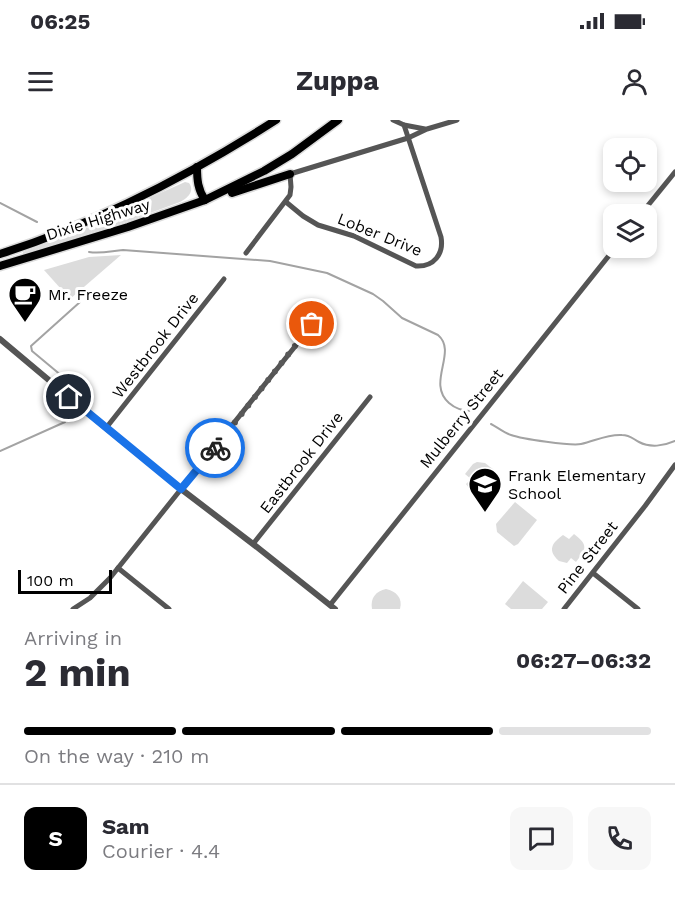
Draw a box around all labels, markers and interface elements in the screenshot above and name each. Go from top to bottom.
text: 06:25 [30,9,90,34]
icon: menu [24,65,57,98]
text: Zuppa [296,65,379,97]
icon: person [618,65,651,98]
map controls [603,138,657,258]
button: locate [603,138,657,192]
street label: Dixie Highway [44,194,153,244]
button: layers [603,204,657,258]
street label: Lober Drive [335,209,425,260]
cafe icon: Mr. Freeze [7,276,43,323]
place label: Mr. Freeze [48,285,128,304]
street label: Westbrook Drive [108,289,202,402]
pin [286,298,337,349]
icon: bag [295,307,328,340]
street label: Mulberry Street [416,365,507,472]
pin [43,371,94,422]
icon: home [52,380,85,413]
street label: Eastbrook Drive [256,408,347,517]
courier [185,418,245,478]
icon: bike [199,432,232,465]
school or university icon: Frank Elementary School [467,466,503,513]
place label: Frank Elementary School [508,466,646,503]
street label: Pine Street [553,517,622,597]
scale bar [18,567,112,594]
text: 100 m [27,571,74,590]
text: Arriving in [24,626,122,650]
text: 06:27–06:32 [516,648,651,673]
text: 2 min [24,650,131,695]
text: On the way · 210 m [24,744,209,768]
button: chat [510,807,573,870]
button: phone [588,807,651,870]
text: Sam [102,814,150,839]
text: S [48,826,63,851]
text: Courier · 4.4 [102,839,220,863]

